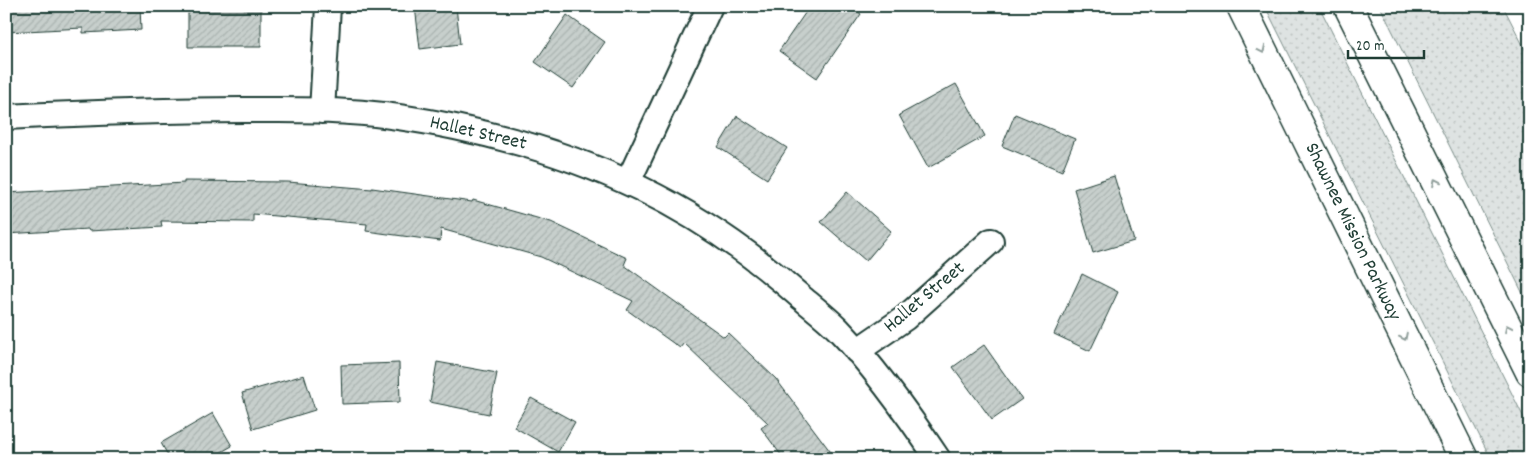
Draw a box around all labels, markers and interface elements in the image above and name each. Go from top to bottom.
scale bar [1348,28,1425,60]
text: 20 m [1356,36,1384,58]
one-way arrow [1256,45,1266,54]
street label: Hallet Street [427,109,529,159]
street label: Shawnee Mission Parkway [1297,138,1408,326]
one-way arrow [1432,179,1442,188]
street label: Hallet Street [878,256,972,340]
one-way arrow [1504,324,1514,333]
one-way arrow [1397,332,1408,341]

